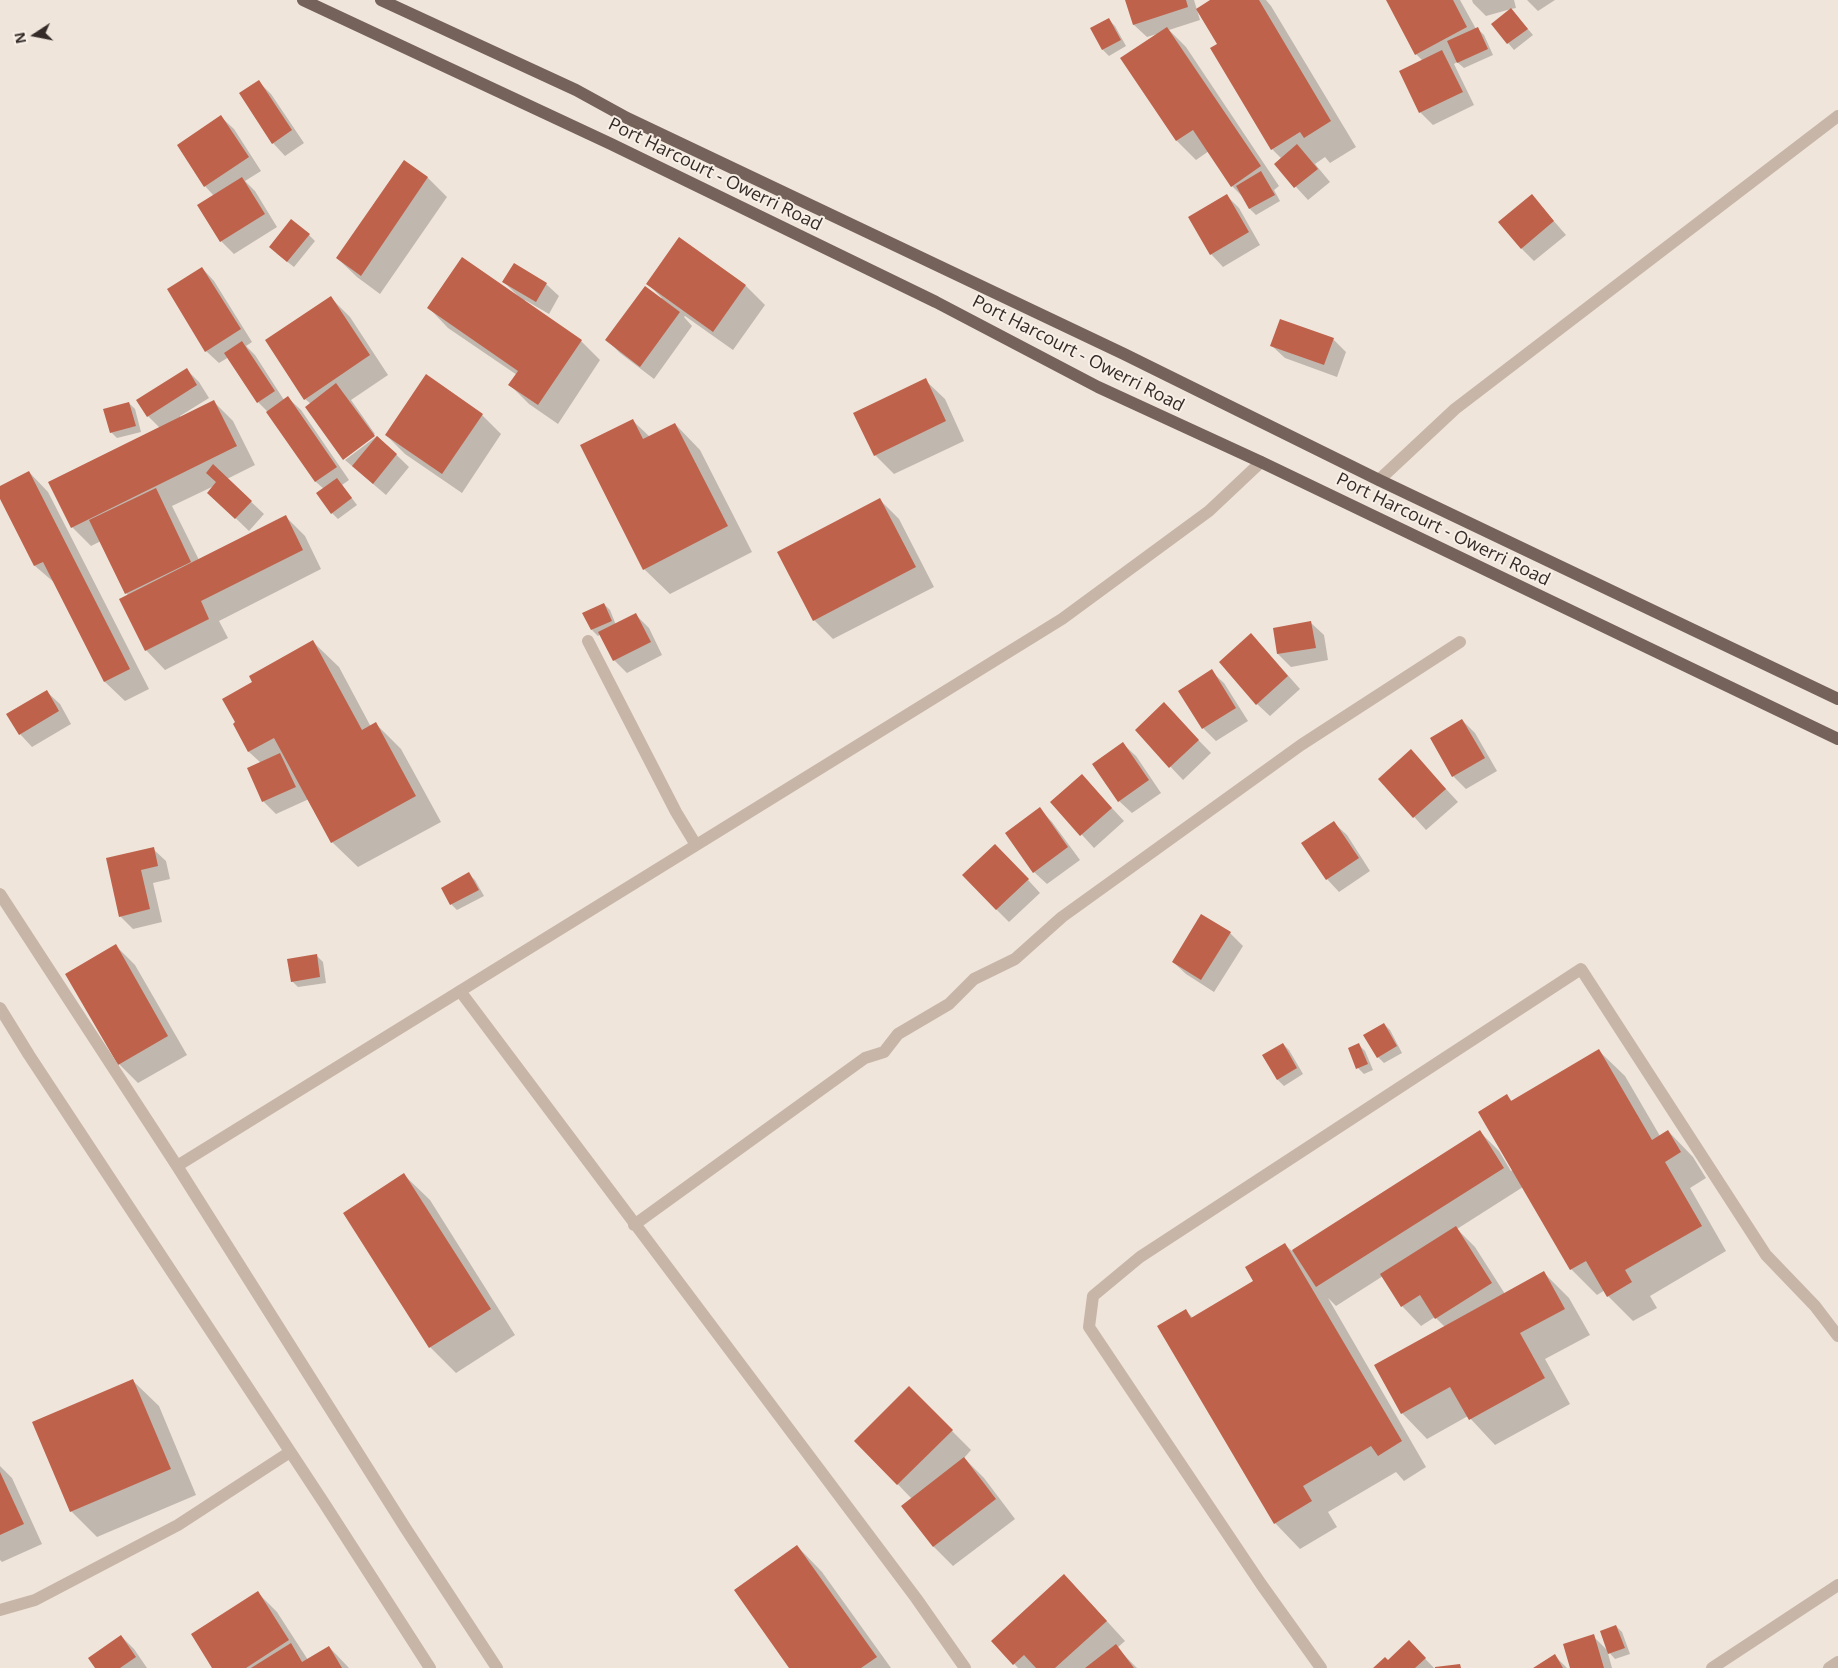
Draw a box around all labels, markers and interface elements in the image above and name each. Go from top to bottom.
north arrow [10,10,60,60]
text: N [9,31,30,45]
street label: Port Harcourt - Owerri Road [605,114,825,236]
street label: Port Harcourt - Owerri Road [968,291,1188,417]
street label: Port Harcourt - Owerri Road [1333,469,1553,591]

